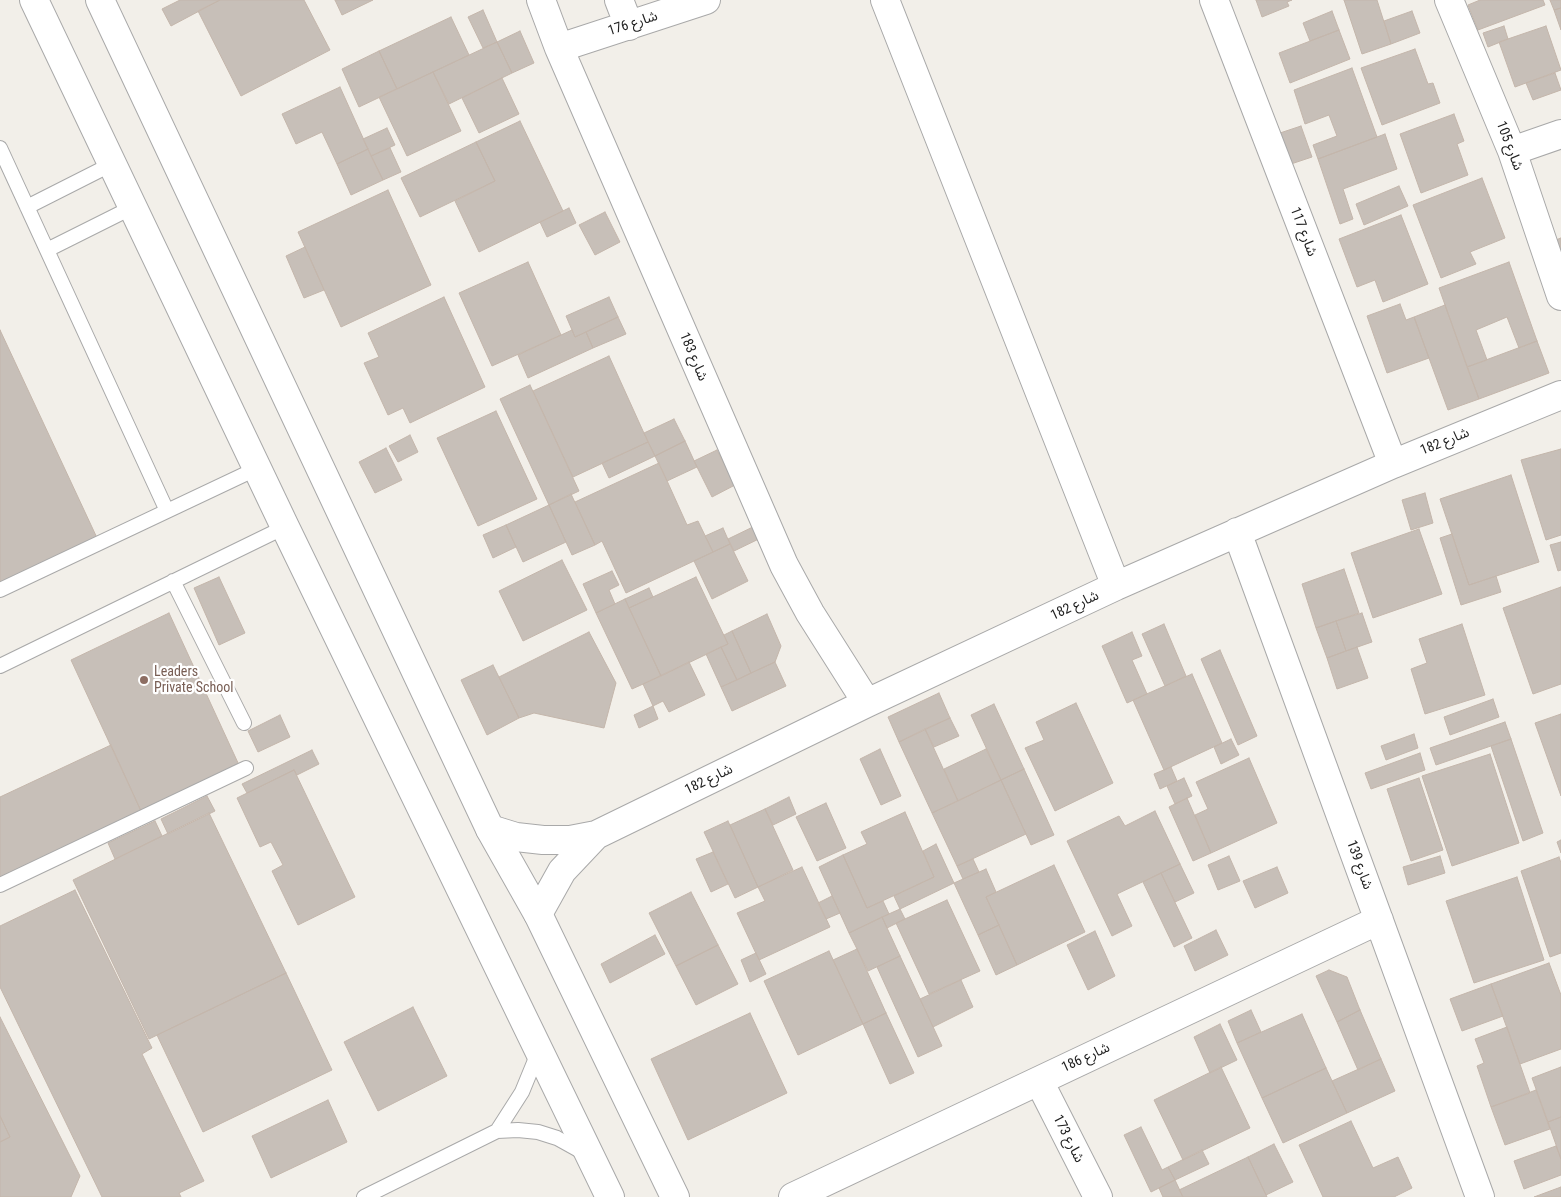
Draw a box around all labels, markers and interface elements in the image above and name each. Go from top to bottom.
street label: شارع 176 [606,8,660,40]
street label: شارع 105 [1492,119,1526,173]
street label: شارع 117 [1286,205,1320,259]
street label: شارع 183 [675,330,711,384]
street label: شارع 182 [1418,425,1472,459]
street label: شارع 182 [1048,588,1102,624]
place label: Leaders Private School [154,664,234,696]
marker: Leaders Private School [138,674,150,686]
street label: شارع 182 [682,761,736,799]
street label: شارع 139 [1342,838,1376,892]
street label: شارع 186 [1059,1040,1113,1076]
street label: شارع 173 [1049,1112,1087,1166]

